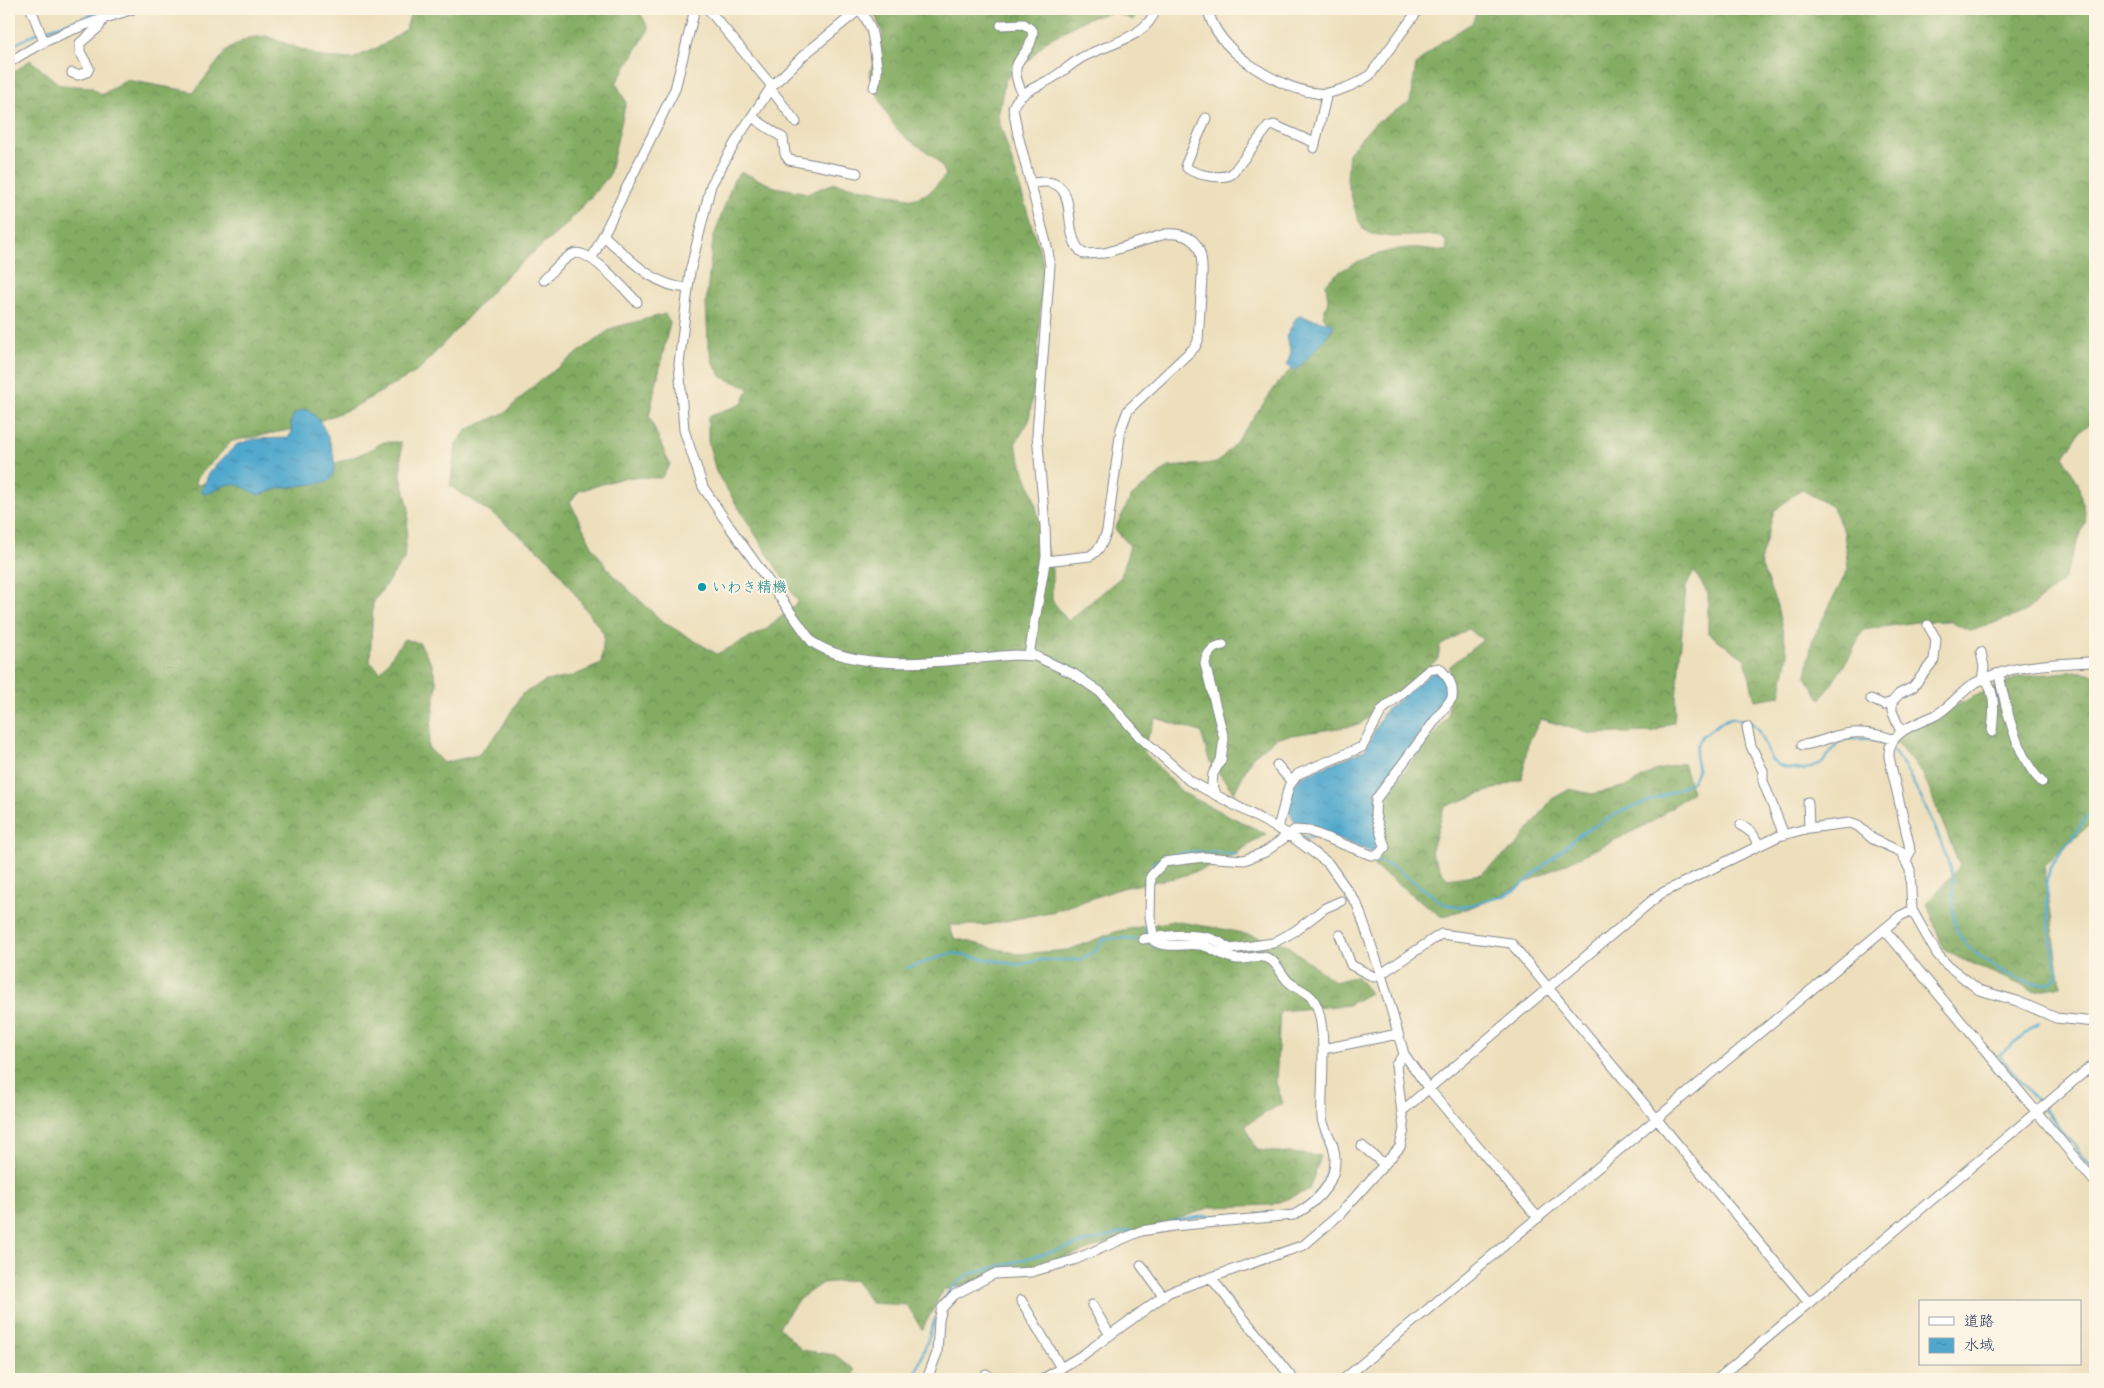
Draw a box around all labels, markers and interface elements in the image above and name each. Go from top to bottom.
place label: いわき精機 [712,578,787,596]
marker: いわき精機 [696,581,708,593]
legend [1919,1300,2082,1366]
text: 道路 [1964,1312,1994,1330]
text: 水域 [1964,1336,1994,1354]

